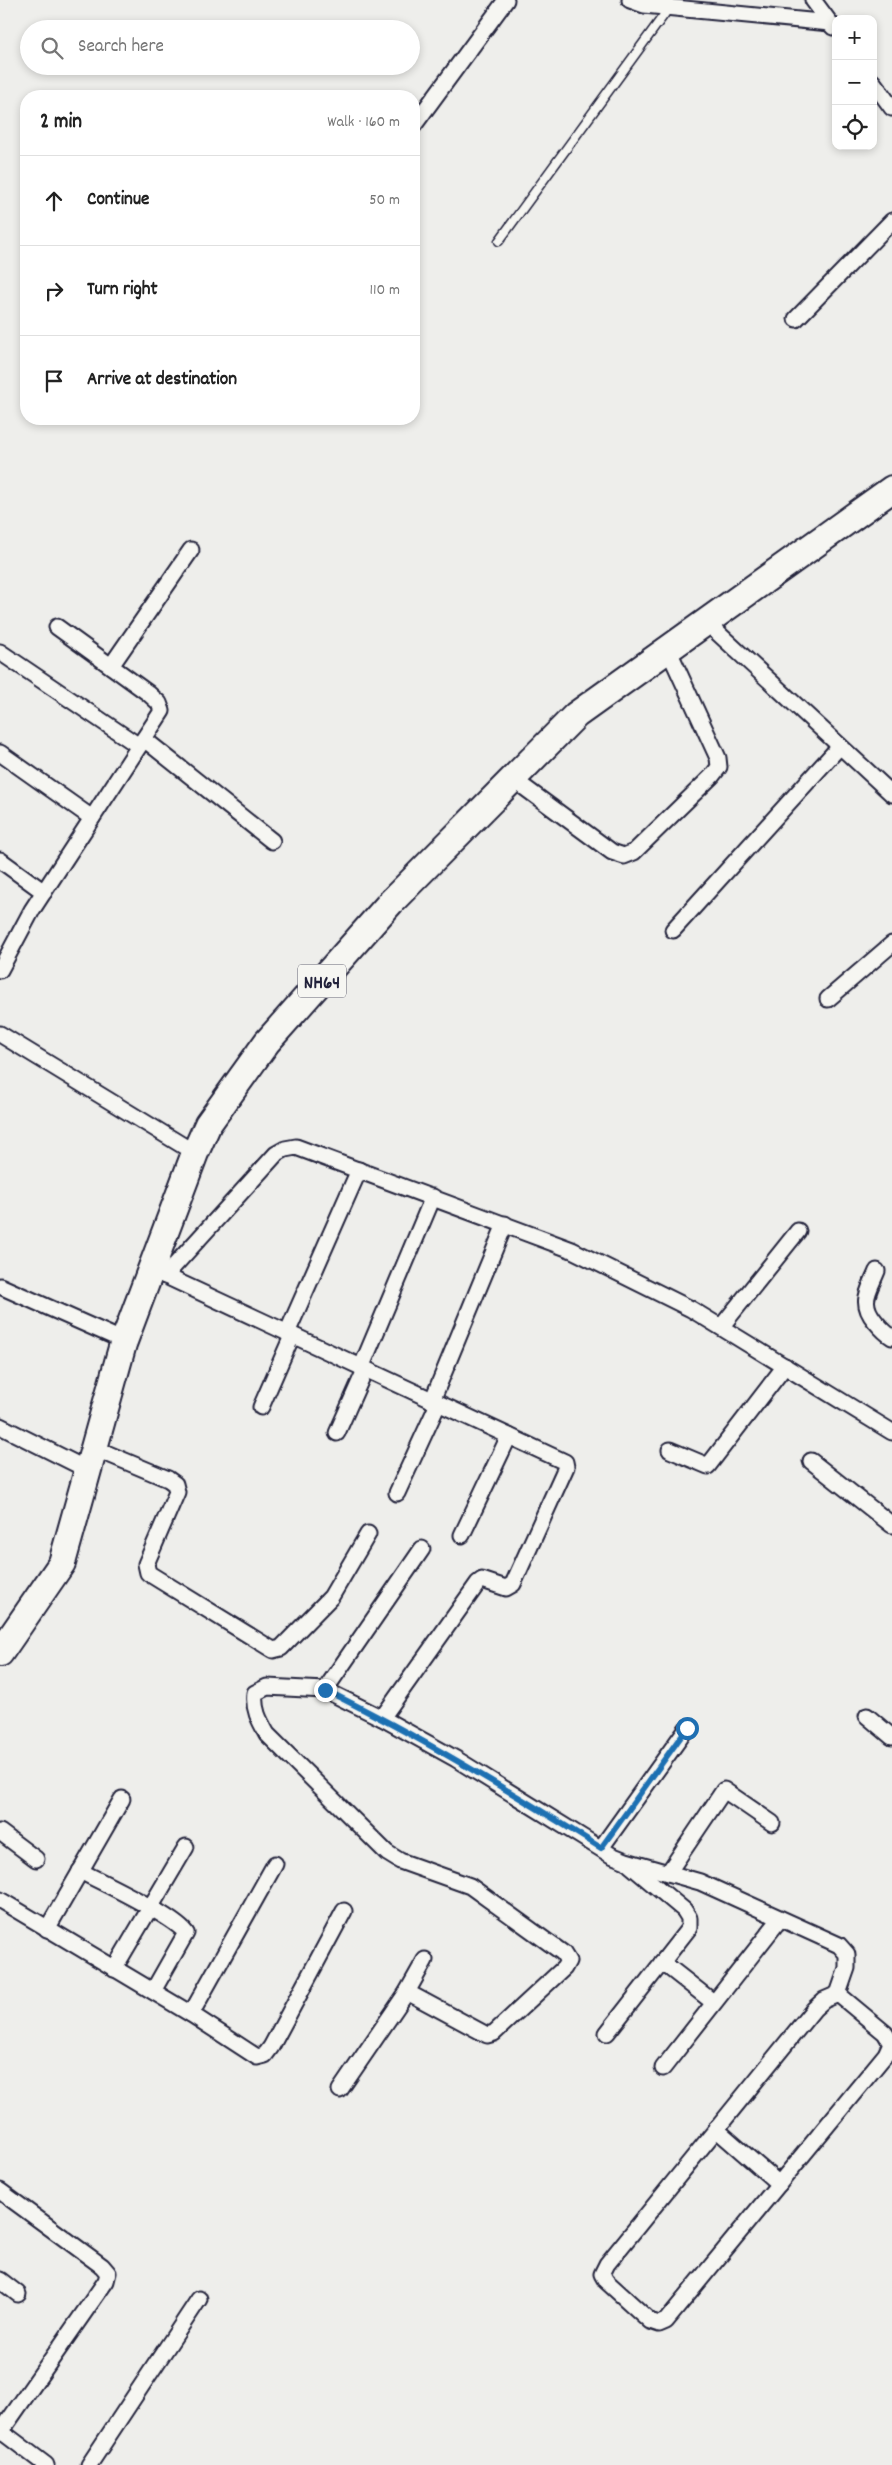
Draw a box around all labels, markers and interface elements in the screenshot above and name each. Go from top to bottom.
map controls [832,15,877,150]
button: + [832,15,877,60]
search box [20,20,420,75]
icon: search [38,34,66,62]
text: Search here [78,34,164,61]
button: − [832,60,877,105]
button: locate [832,105,877,150]
text: 2 min [40,108,82,138]
text: Walk · 160 m [327,111,400,134]
icon: ahead [40,187,68,215]
text: Continue [87,187,149,214]
text: 50 m [369,189,400,212]
icon: right [40,277,68,305]
text: Turn right [87,277,158,304]
text: 110 m [370,279,400,302]
icon: arrive [40,367,68,395]
text: Arrive at destination [87,367,237,394]
road number: NH64 [298,964,346,998]
route end [314,1679,337,1702]
route start [676,1717,699,1740]

